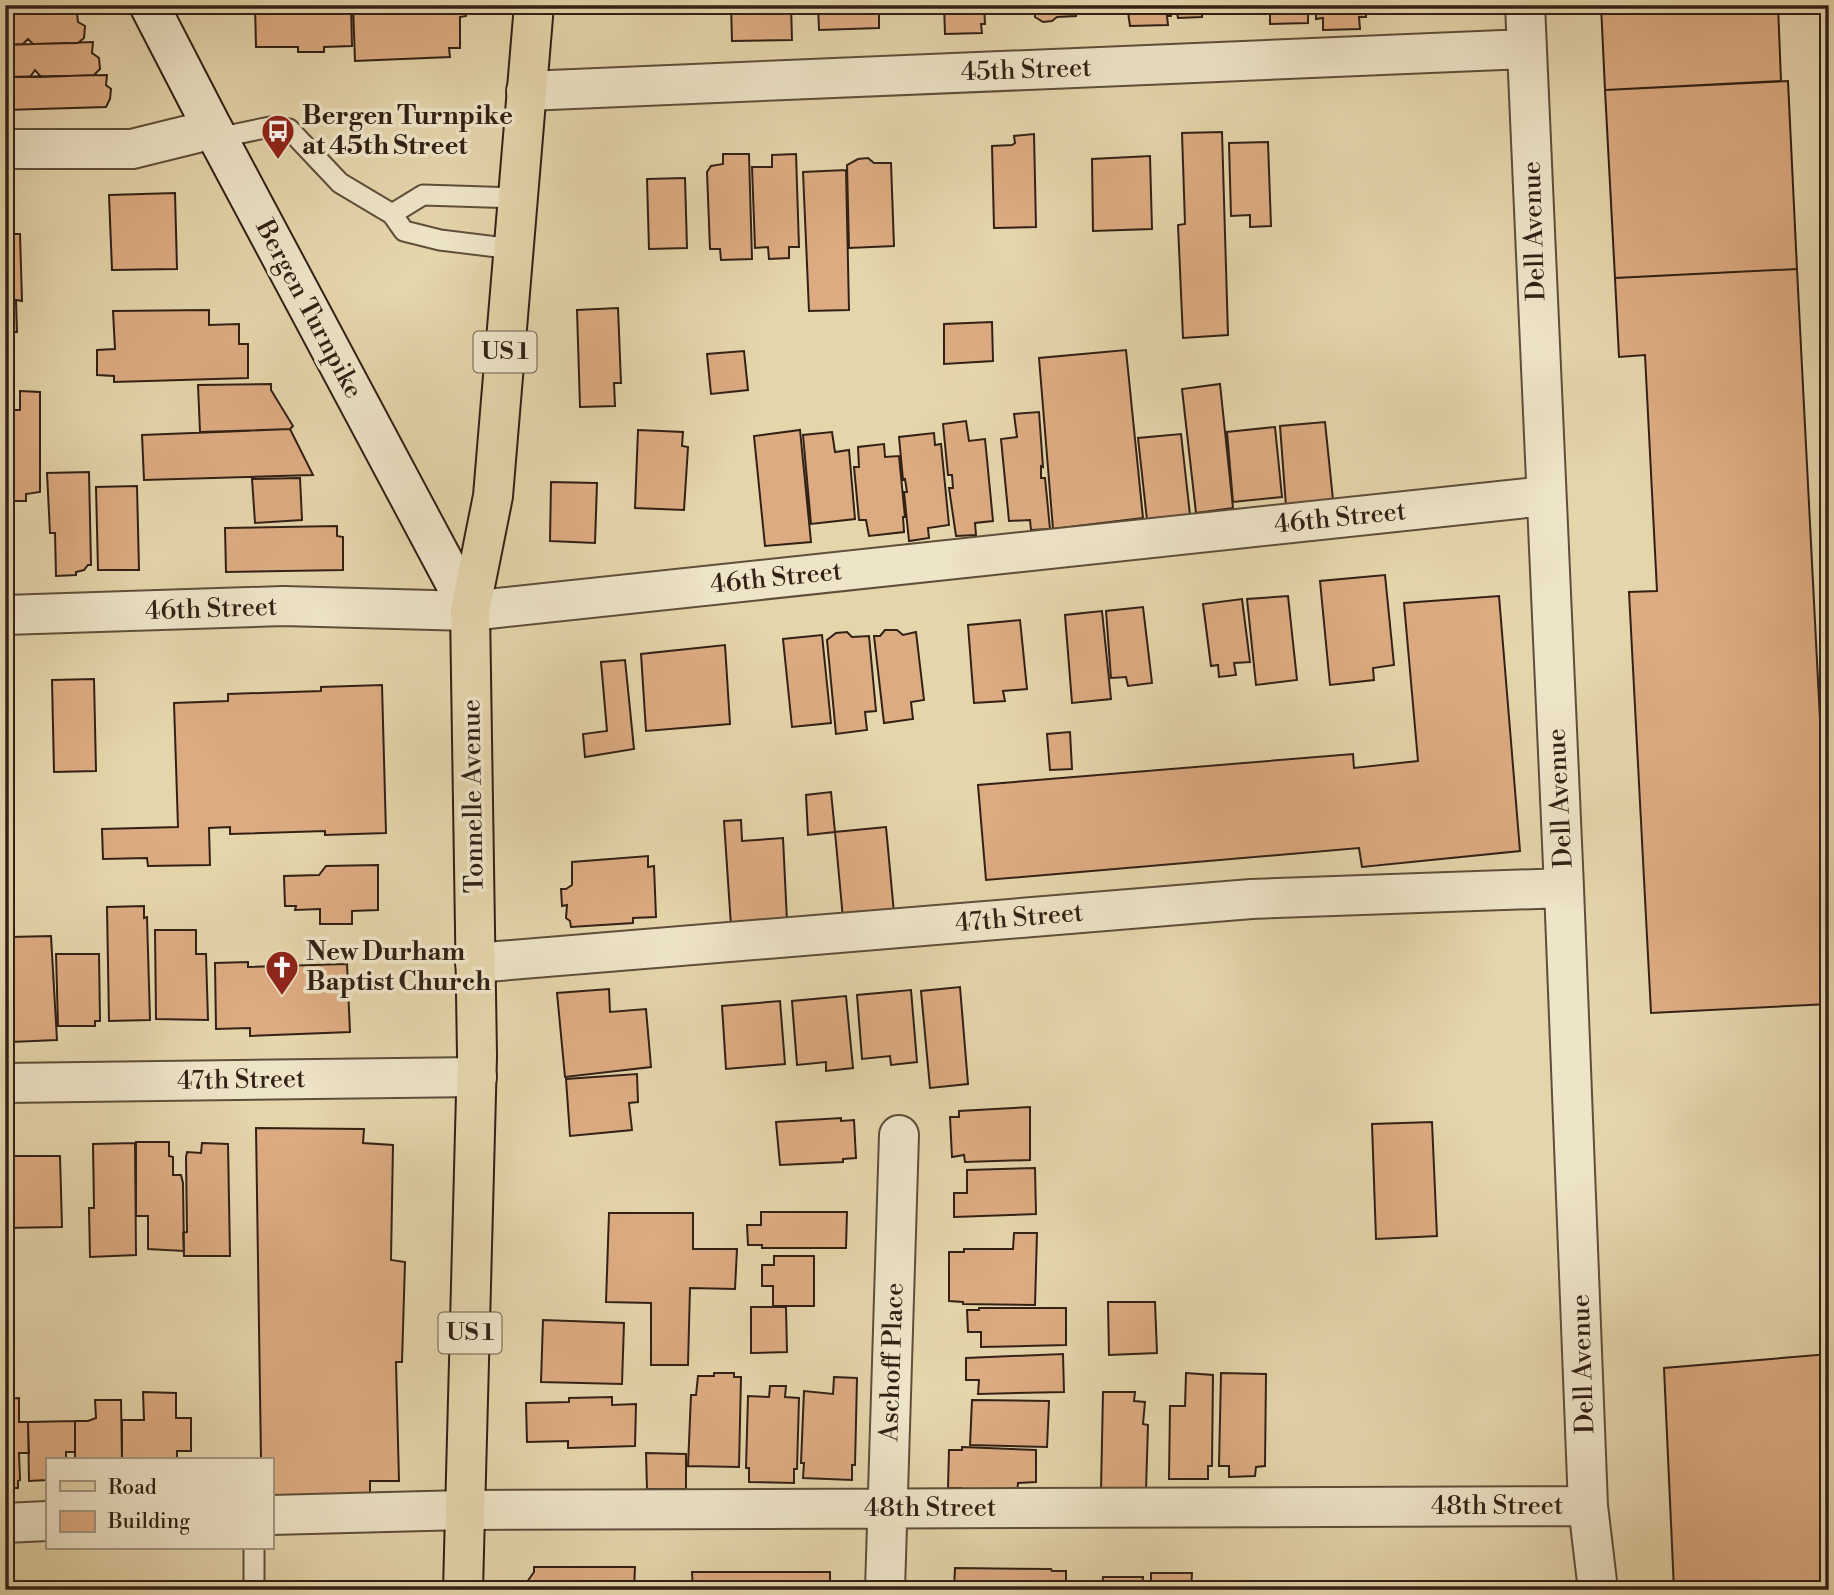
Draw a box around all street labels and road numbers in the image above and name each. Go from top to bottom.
street label: 45th Street [960,52,1092,88]
street label: Dell Avenue [1516,161,1552,301]
street label: Bergen Turnpike [248,213,370,404]
road number: US 1 [474,332,536,372]
street label: 46th Street [1273,495,1407,541]
street label: 46th Street [709,555,843,601]
street label: 46th Street [144,591,278,627]
street label: Tonnelle Avenue [455,699,491,893]
street label: Dell Avenue [1540,727,1580,869]
street label: 47th Street [954,896,1084,940]
street label: 47th Street [176,1063,306,1097]
street label: Aschoff Place [873,1282,911,1443]
street label: Dell Avenue [1565,1294,1601,1434]
road number: US 1 [438,1312,502,1353]
street label: 48th Street [1431,1490,1563,1522]
street label: 48th Street [864,1492,996,1524]

